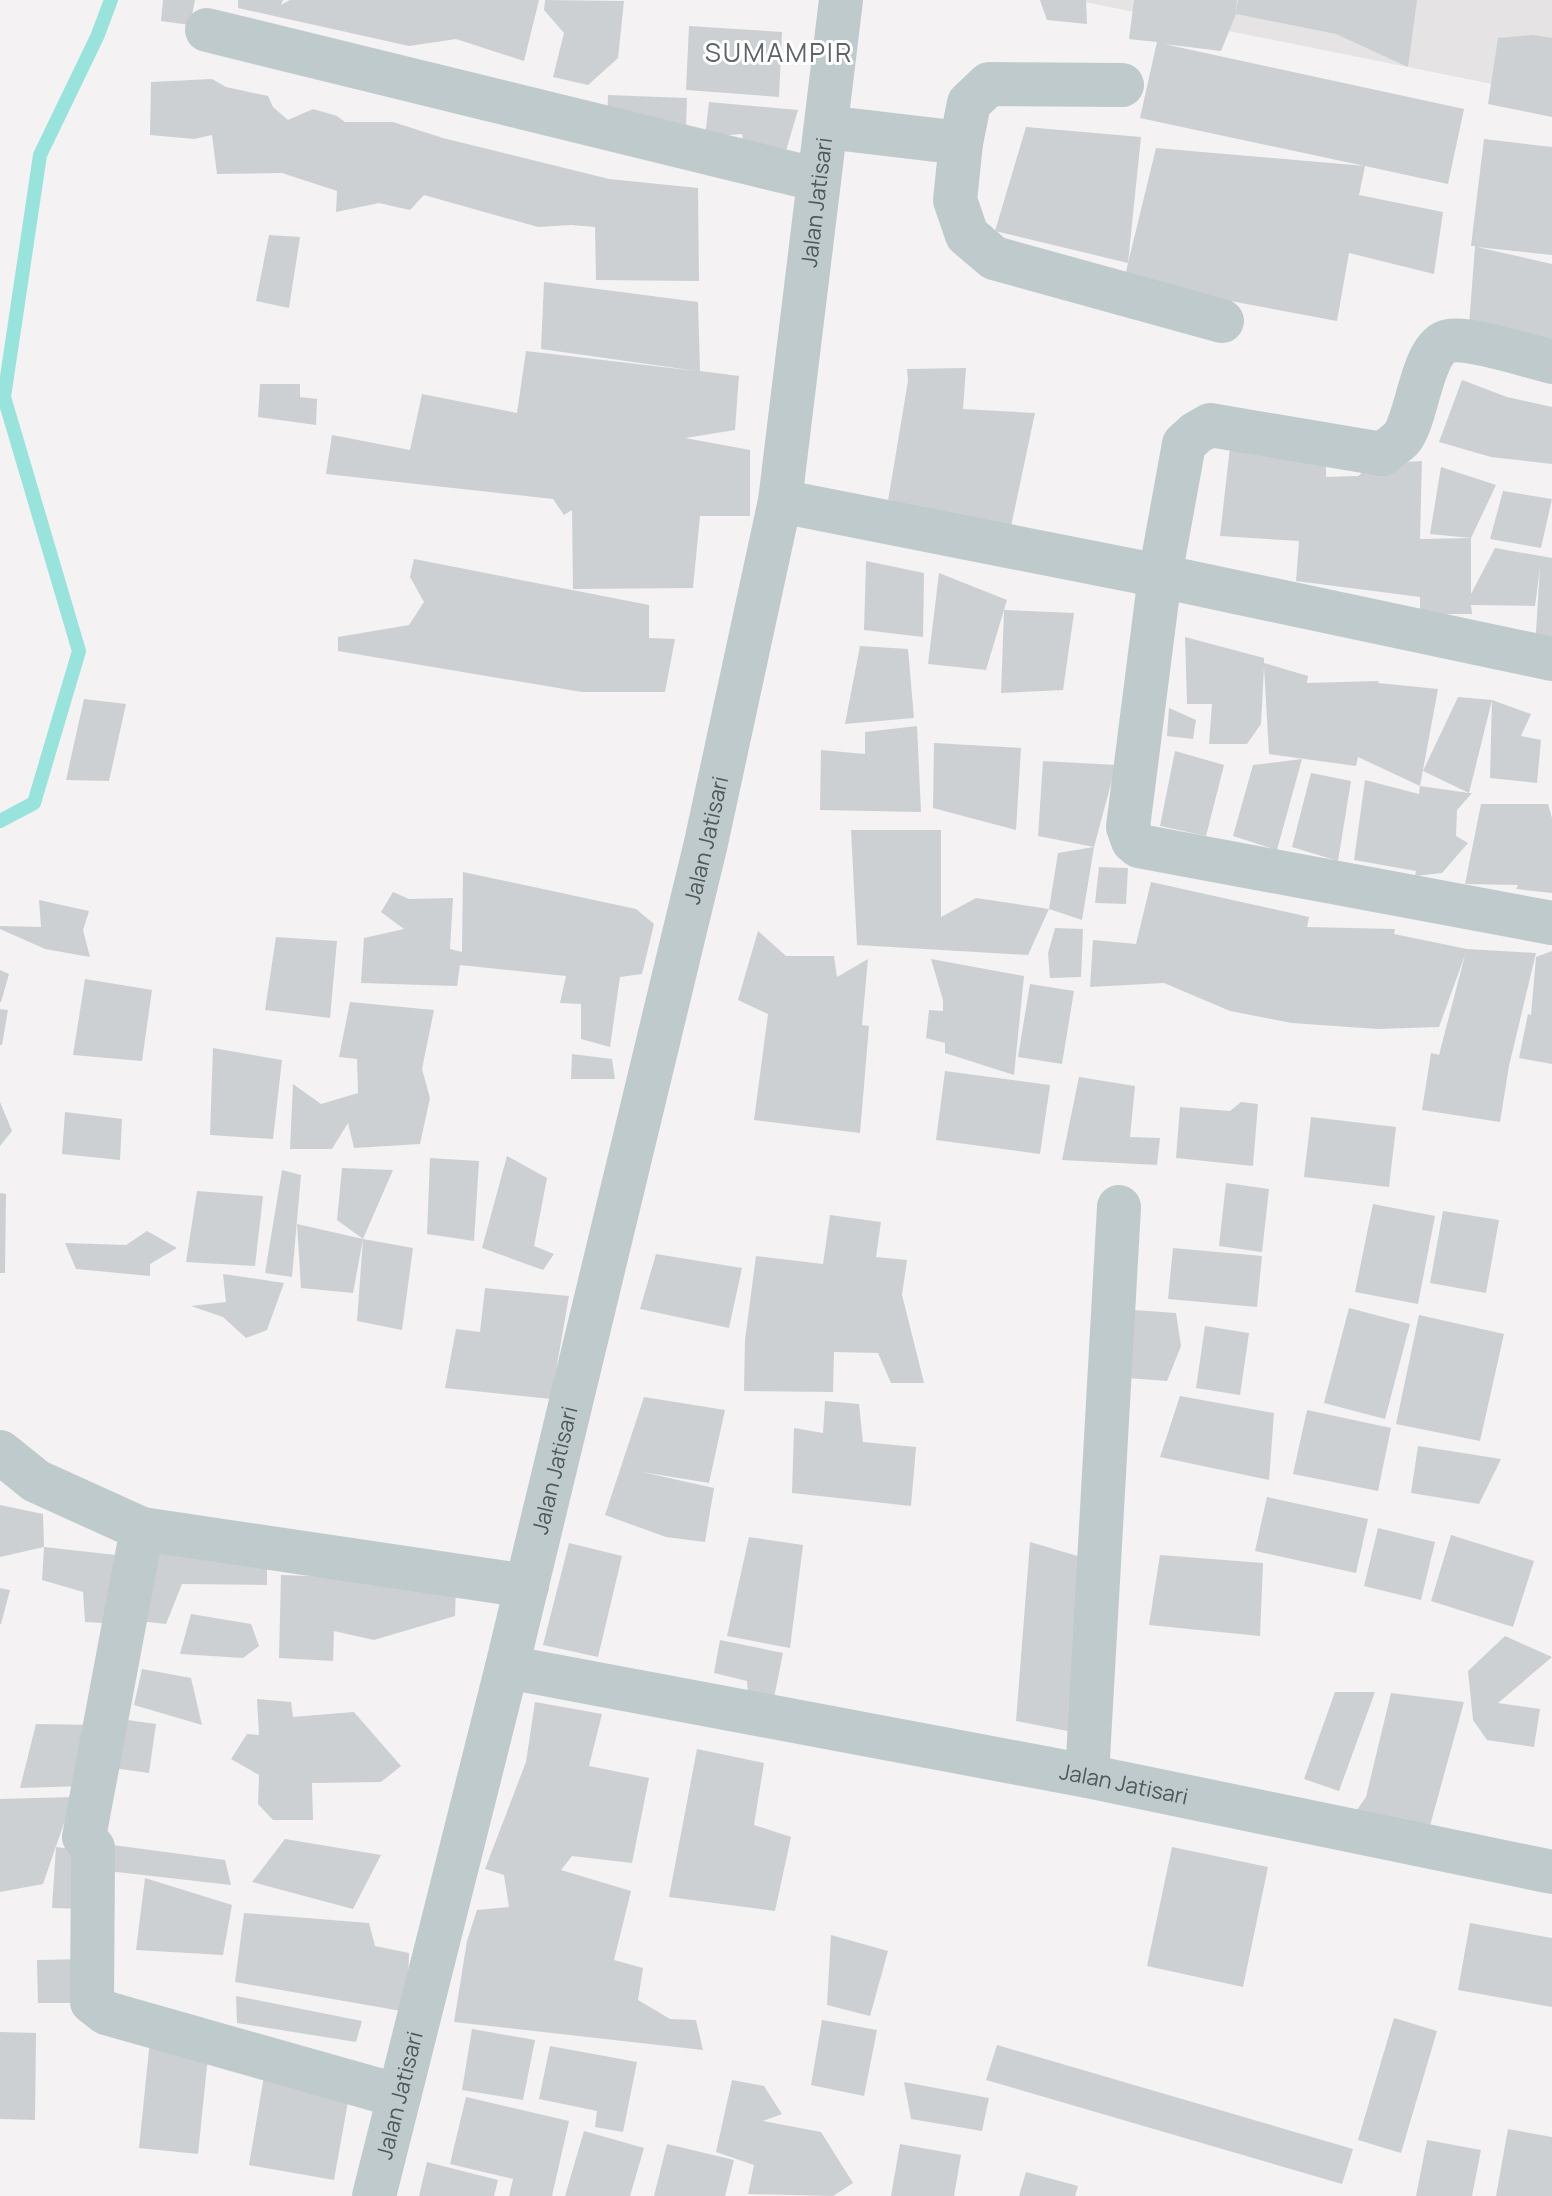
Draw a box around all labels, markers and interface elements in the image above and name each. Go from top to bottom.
district label: SUMAMPIR [705,34,853,70]
street label: Jalan Jatisari [794,136,839,269]
street label: Jalan Jatisari [677,773,735,907]
street label: Jalan Jatisari [525,1403,584,1537]
street label: Jalan Jatisari [1057,1756,1191,1812]
street label: Jalan Jatisari [369,2028,430,2162]

